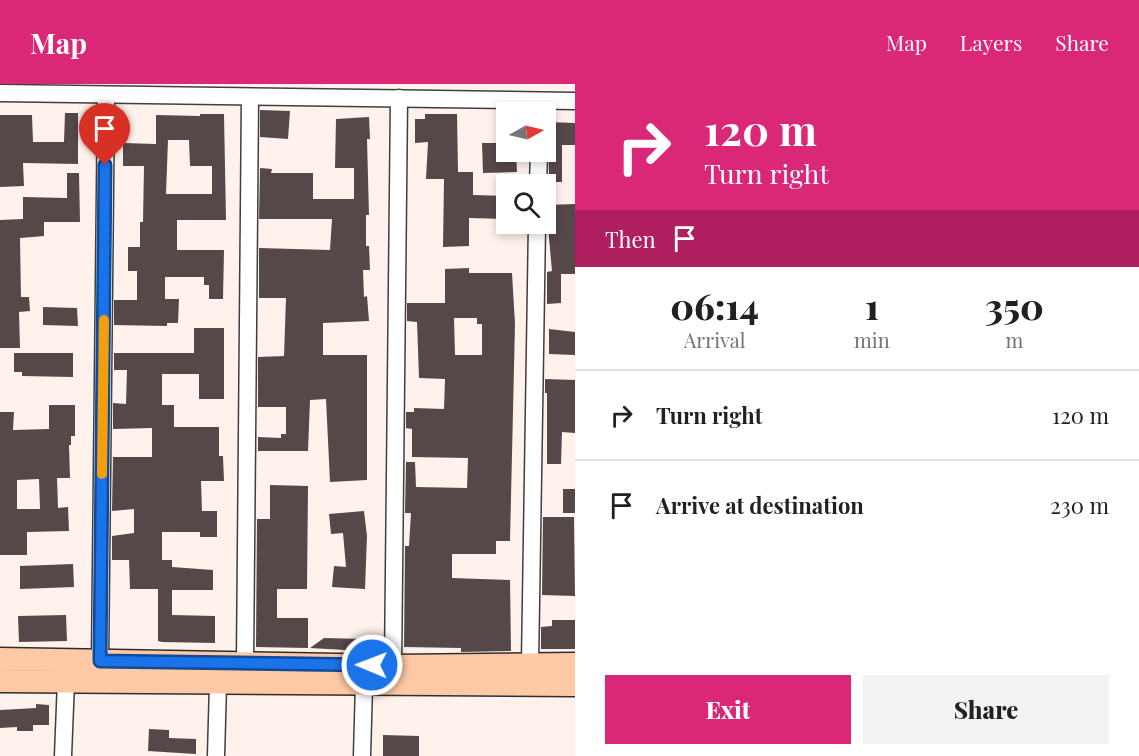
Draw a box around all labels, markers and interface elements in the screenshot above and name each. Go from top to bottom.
text: Map [30,24,87,61]
text: Map [886,28,927,56]
text: Layers [960,28,1022,56]
text: Share [1055,28,1109,56]
text: 120 m [704,101,817,157]
north arrow [496,102,556,162]
map controls [496,102,556,234]
pin [79,103,130,165]
icon: right [605,108,683,186]
icon: arrive [88,112,121,145]
text: Turn right [704,155,829,191]
button: search [496,174,556,234]
icon: arrive [668,222,701,255]
text: Then [605,224,656,254]
text: 06:14 [670,281,759,329]
text: 1 [865,281,879,329]
text: 350 [985,281,1044,329]
text: Arrival [684,326,745,353]
text: min [854,326,890,353]
text: m [1005,326,1023,353]
icon: right [605,399,638,432]
text: Turn right [656,400,762,430]
text: 120 m [1052,400,1109,430]
icon: arrive [605,489,638,522]
text: Arrive at destination [656,490,864,520]
text: 230 m [1050,490,1109,520]
position arrow [340,633,404,697]
button: Exit [605,675,851,744]
button: Share [863,675,1109,744]

